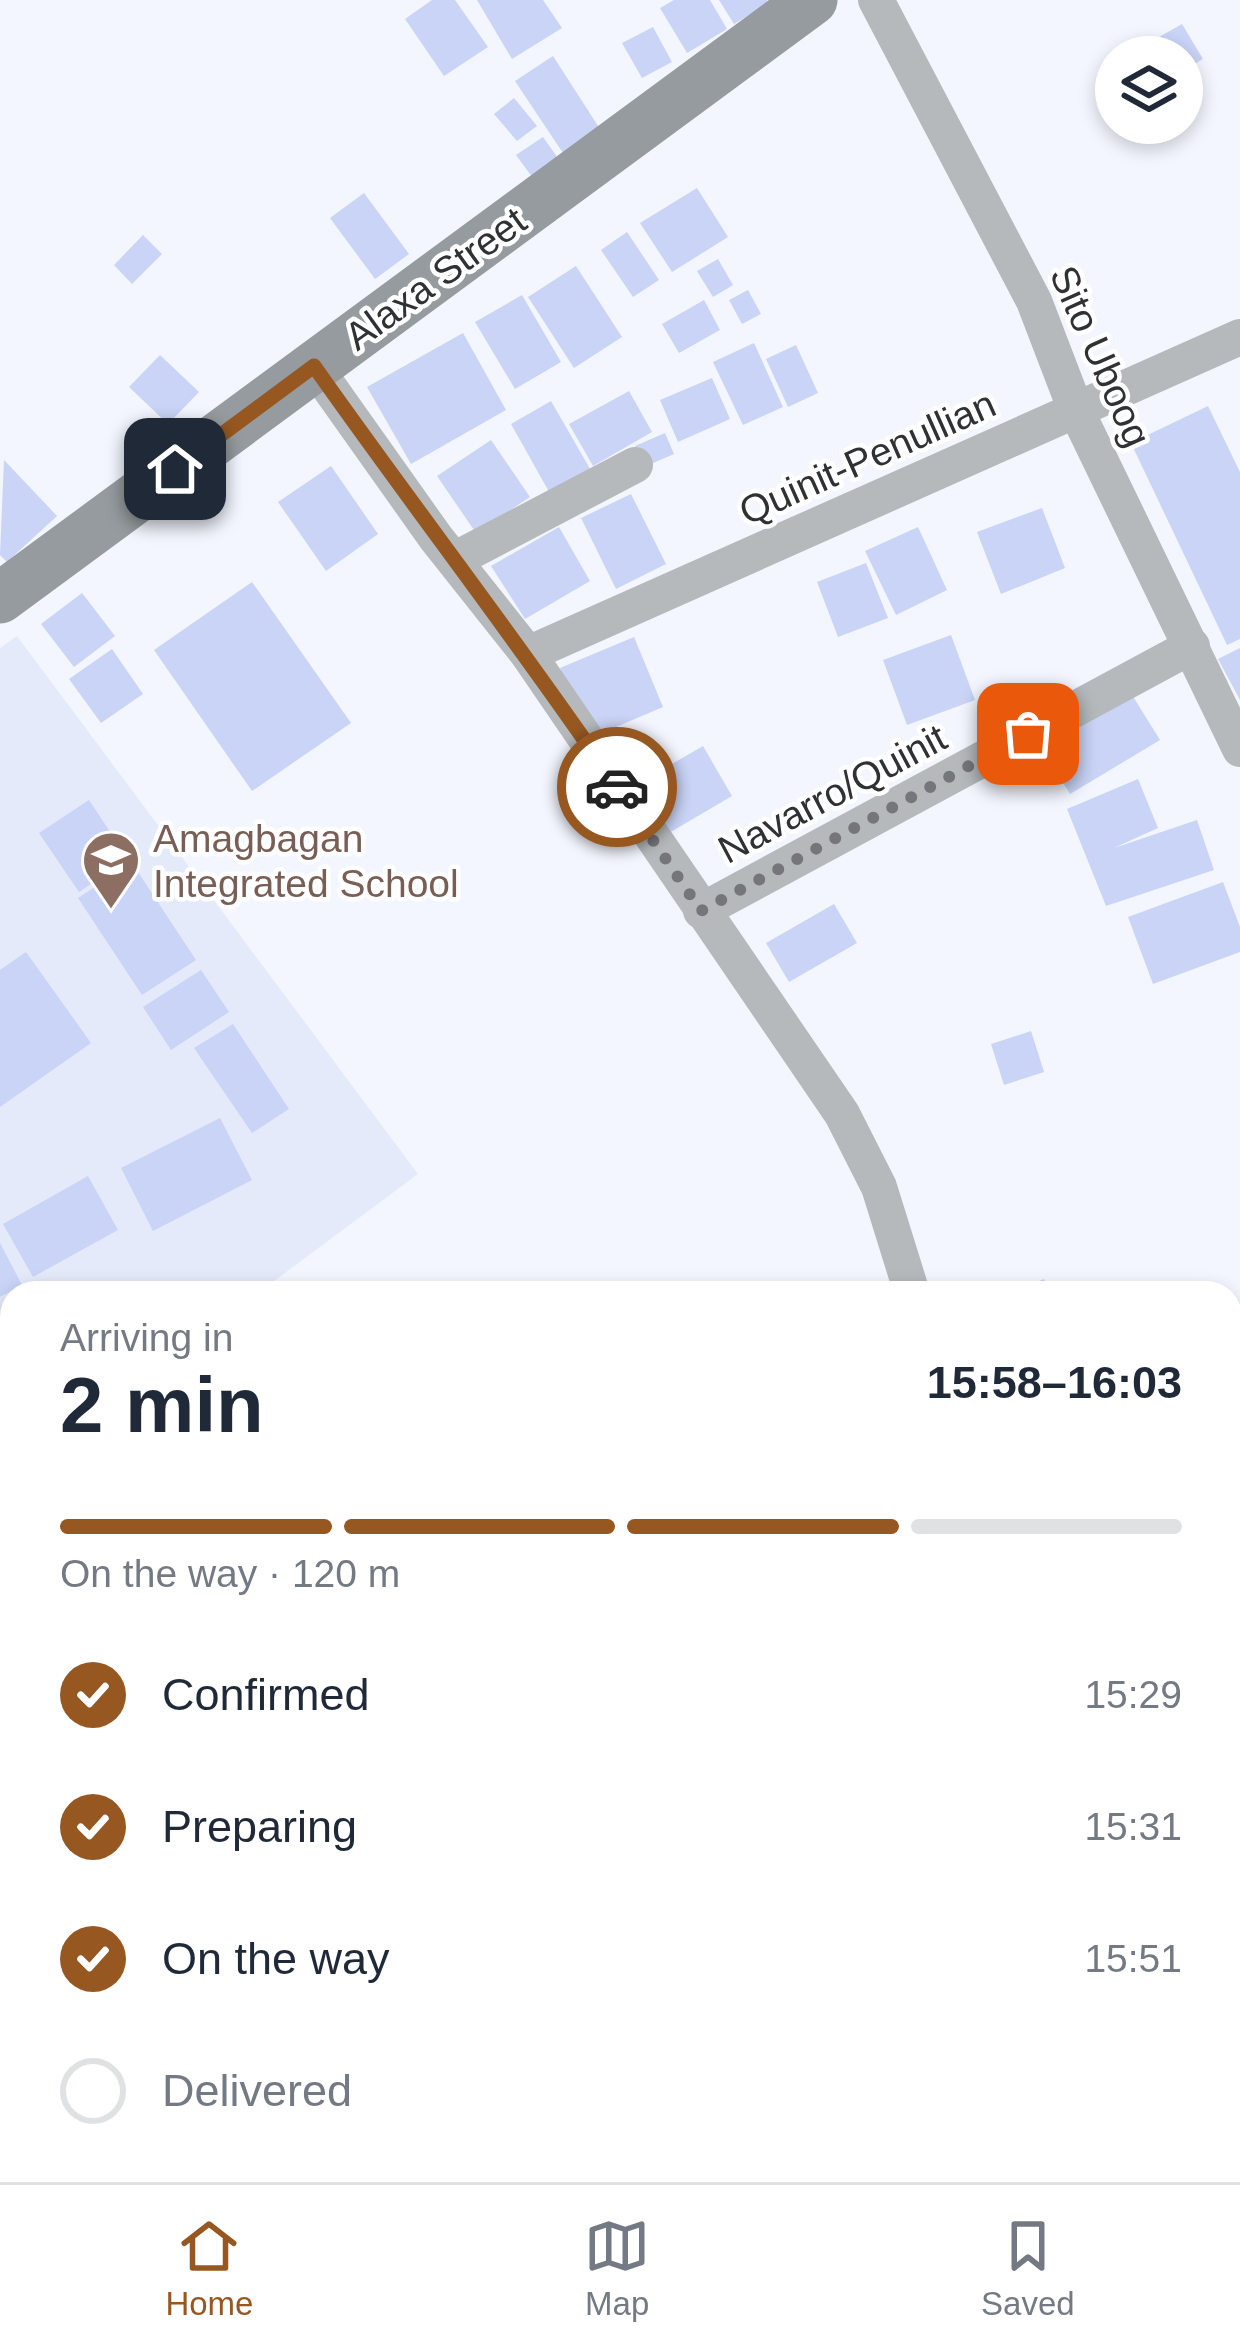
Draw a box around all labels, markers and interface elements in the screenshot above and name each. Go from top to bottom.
map controls [1095,36,1203,144]
button: layers [1095,36,1203,144]
street label: Alaxa Street [337,198,534,358]
street label: Sito Uboog [1042,259,1159,453]
street label: Quinit-Penullian [733,382,1002,533]
pin [124,418,226,520]
icon: home [142,436,208,502]
pin [977,683,1079,785]
icon: bag [995,701,1061,767]
street label: Navarro/Quinit [711,715,953,871]
courier [557,727,677,847]
icon: car [584,754,650,820]
place label: Amagbagan Integrated School [153,817,459,905]
school or university icon: Amagbagan Integrated School [80,829,142,911]
text: Arriving in [60,1316,233,1359]
text: 15:58–16:03 [927,1357,1182,1408]
text: 2 min [60,1361,264,1449]
text: On the way · 120 m [60,1552,400,1595]
icon: check [60,1662,126,1728]
text: Confirmed [162,1669,370,1720]
text: 15:29 [1084,1673,1182,1716]
icon: check [60,1794,126,1860]
text: Preparing [162,1801,357,1852]
text: 15:31 [1084,1805,1182,1848]
icon: check [60,1926,126,1992]
text: On the way [162,1933,390,1984]
text: 15:51 [1084,1937,1182,1980]
text: Delivered [162,2065,352,2116]
tab: Home [165,2213,253,2323]
tab: Map [584,2213,650,2323]
tab: Saved [981,2213,1075,2323]

